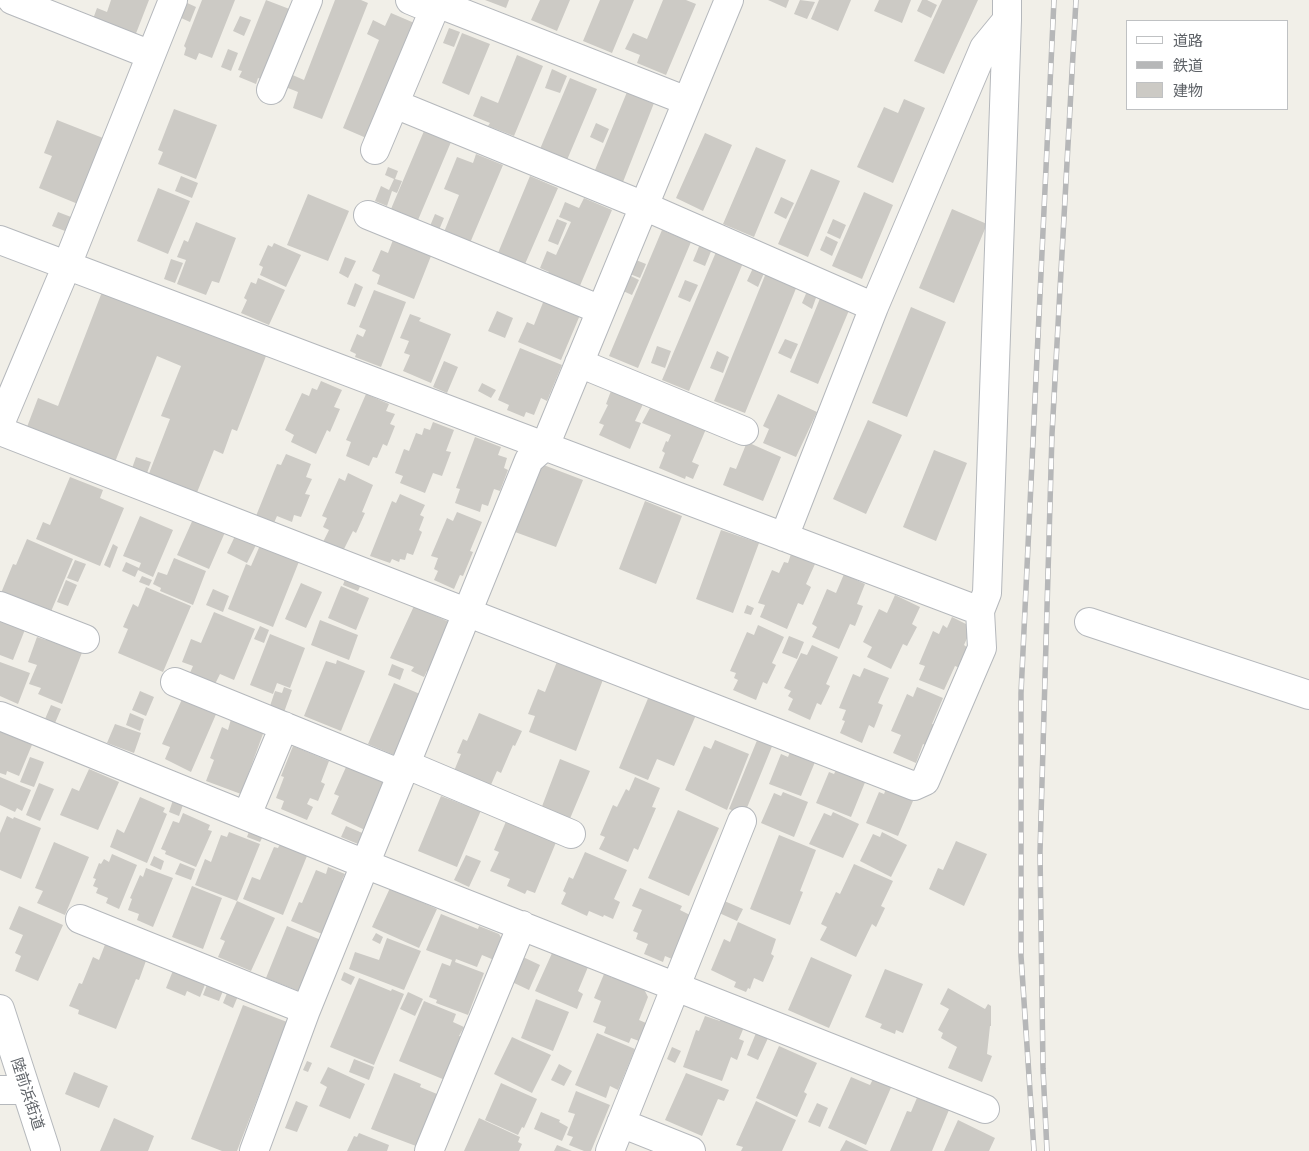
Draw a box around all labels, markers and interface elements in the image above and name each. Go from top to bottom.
legend [1126,20,1289,110]
text: 道路 [1173,31,1203,50]
text: 鉄道 [1173,56,1203,75]
text: 建物 [1173,81,1203,100]
street label: 陸前浜街道 [7,1056,47,1132]

